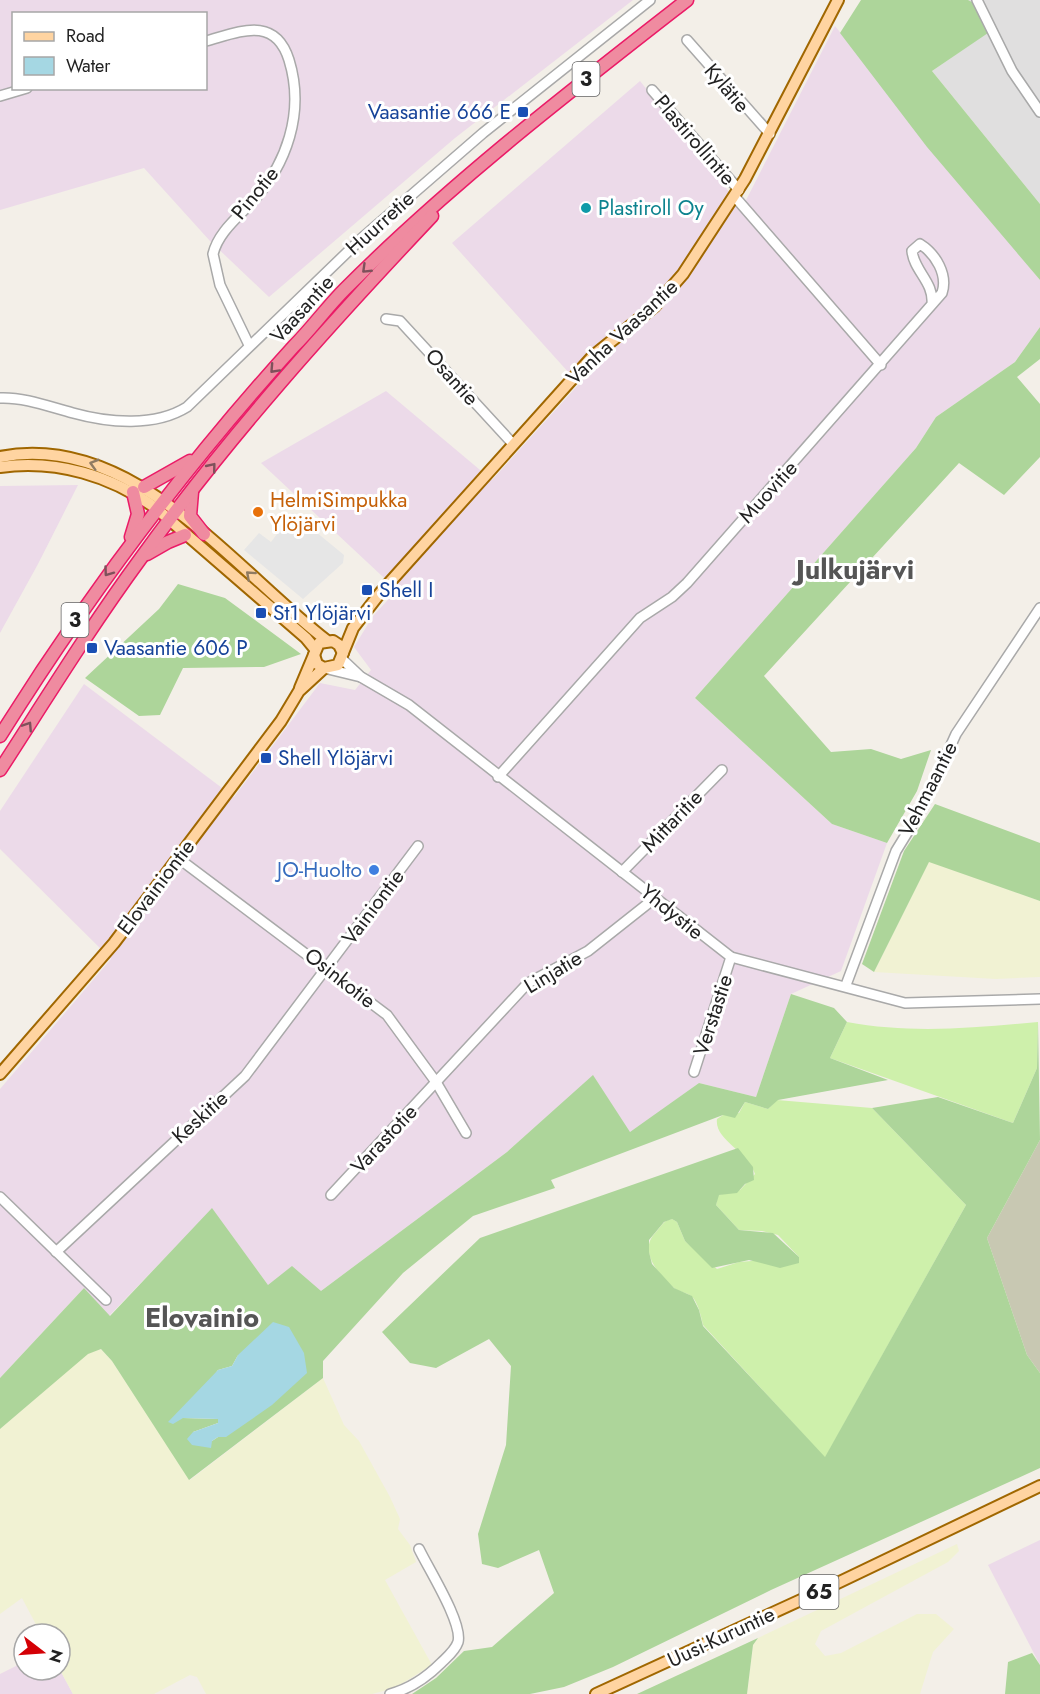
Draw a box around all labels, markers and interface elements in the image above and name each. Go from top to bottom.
legend [12,12,207,90]
text: Road [66,23,105,49]
text: Water [66,53,111,79]
street label: Kylätie [697,57,757,119]
road number: 3 [572,62,600,96]
street label: Plastirollintie [647,88,743,192]
place label: Vaasantie 666 E [368,97,511,127]
marker: Vaasantie 666 E [516,105,530,119]
street label: Pinotie [224,160,286,226]
street label: Huurretie [339,184,421,262]
place label: Plastiroll Oy [598,193,705,223]
marker: Plastiroll Oy [579,201,593,215]
one-way arrow [362,262,373,273]
street label: Vaasantie [263,268,341,350]
street label: Vanha Vaasantie [559,272,685,392]
street label: Osantie [418,342,486,412]
one-way arrow [270,362,281,373]
street label: Muovitie [732,454,804,530]
one-way arrow [89,459,100,471]
one-way arrow [205,463,216,474]
place label: HelmiSimpukka Ylöjärvi [270,485,407,539]
marker: HelmiSimpukka Ylöjärvi [251,505,265,519]
district label: Julkujärvi [791,550,914,589]
one-way arrow [105,565,116,576]
one-way arrow [247,571,257,582]
place label: Shell I [379,575,433,605]
marker: Shell I [360,583,374,597]
place label: St1 Ylöjärvi [273,598,371,628]
road number: 3 [62,603,88,637]
marker: St1 Ylöjärvi [254,606,268,620]
place label: Vaasantie 606 P [104,633,248,663]
marker: Vaasantie 606 P [85,641,99,655]
one-way arrow [21,722,33,732]
street label: Vehmaantie [891,736,965,842]
place label: Shell Ylöjärvi [278,743,393,773]
marker: Shell Ylöjärvi [259,751,273,765]
street label: Mittaritie [635,783,710,859]
street label: Elovainiontie [110,833,202,941]
place label: JO-Huolto [274,855,362,885]
street label: Vainiontie [335,863,411,951]
marker: JO-Huolto [367,863,381,877]
street label: Yhdystie [634,877,710,947]
street label: Osinkotie [298,941,382,1016]
street label: Linjatie [518,943,588,1001]
street label: Verstastie [686,970,740,1059]
street label: Keskitie [165,1083,235,1150]
street label: Varastotie [344,1097,424,1180]
district label: Elovainio [145,1298,259,1337]
road number: 65 [800,1575,838,1609]
street label: Uusi-Kuruntie [662,1599,780,1675]
north arrow [12,1622,72,1682]
text: N [43,1647,69,1666]

